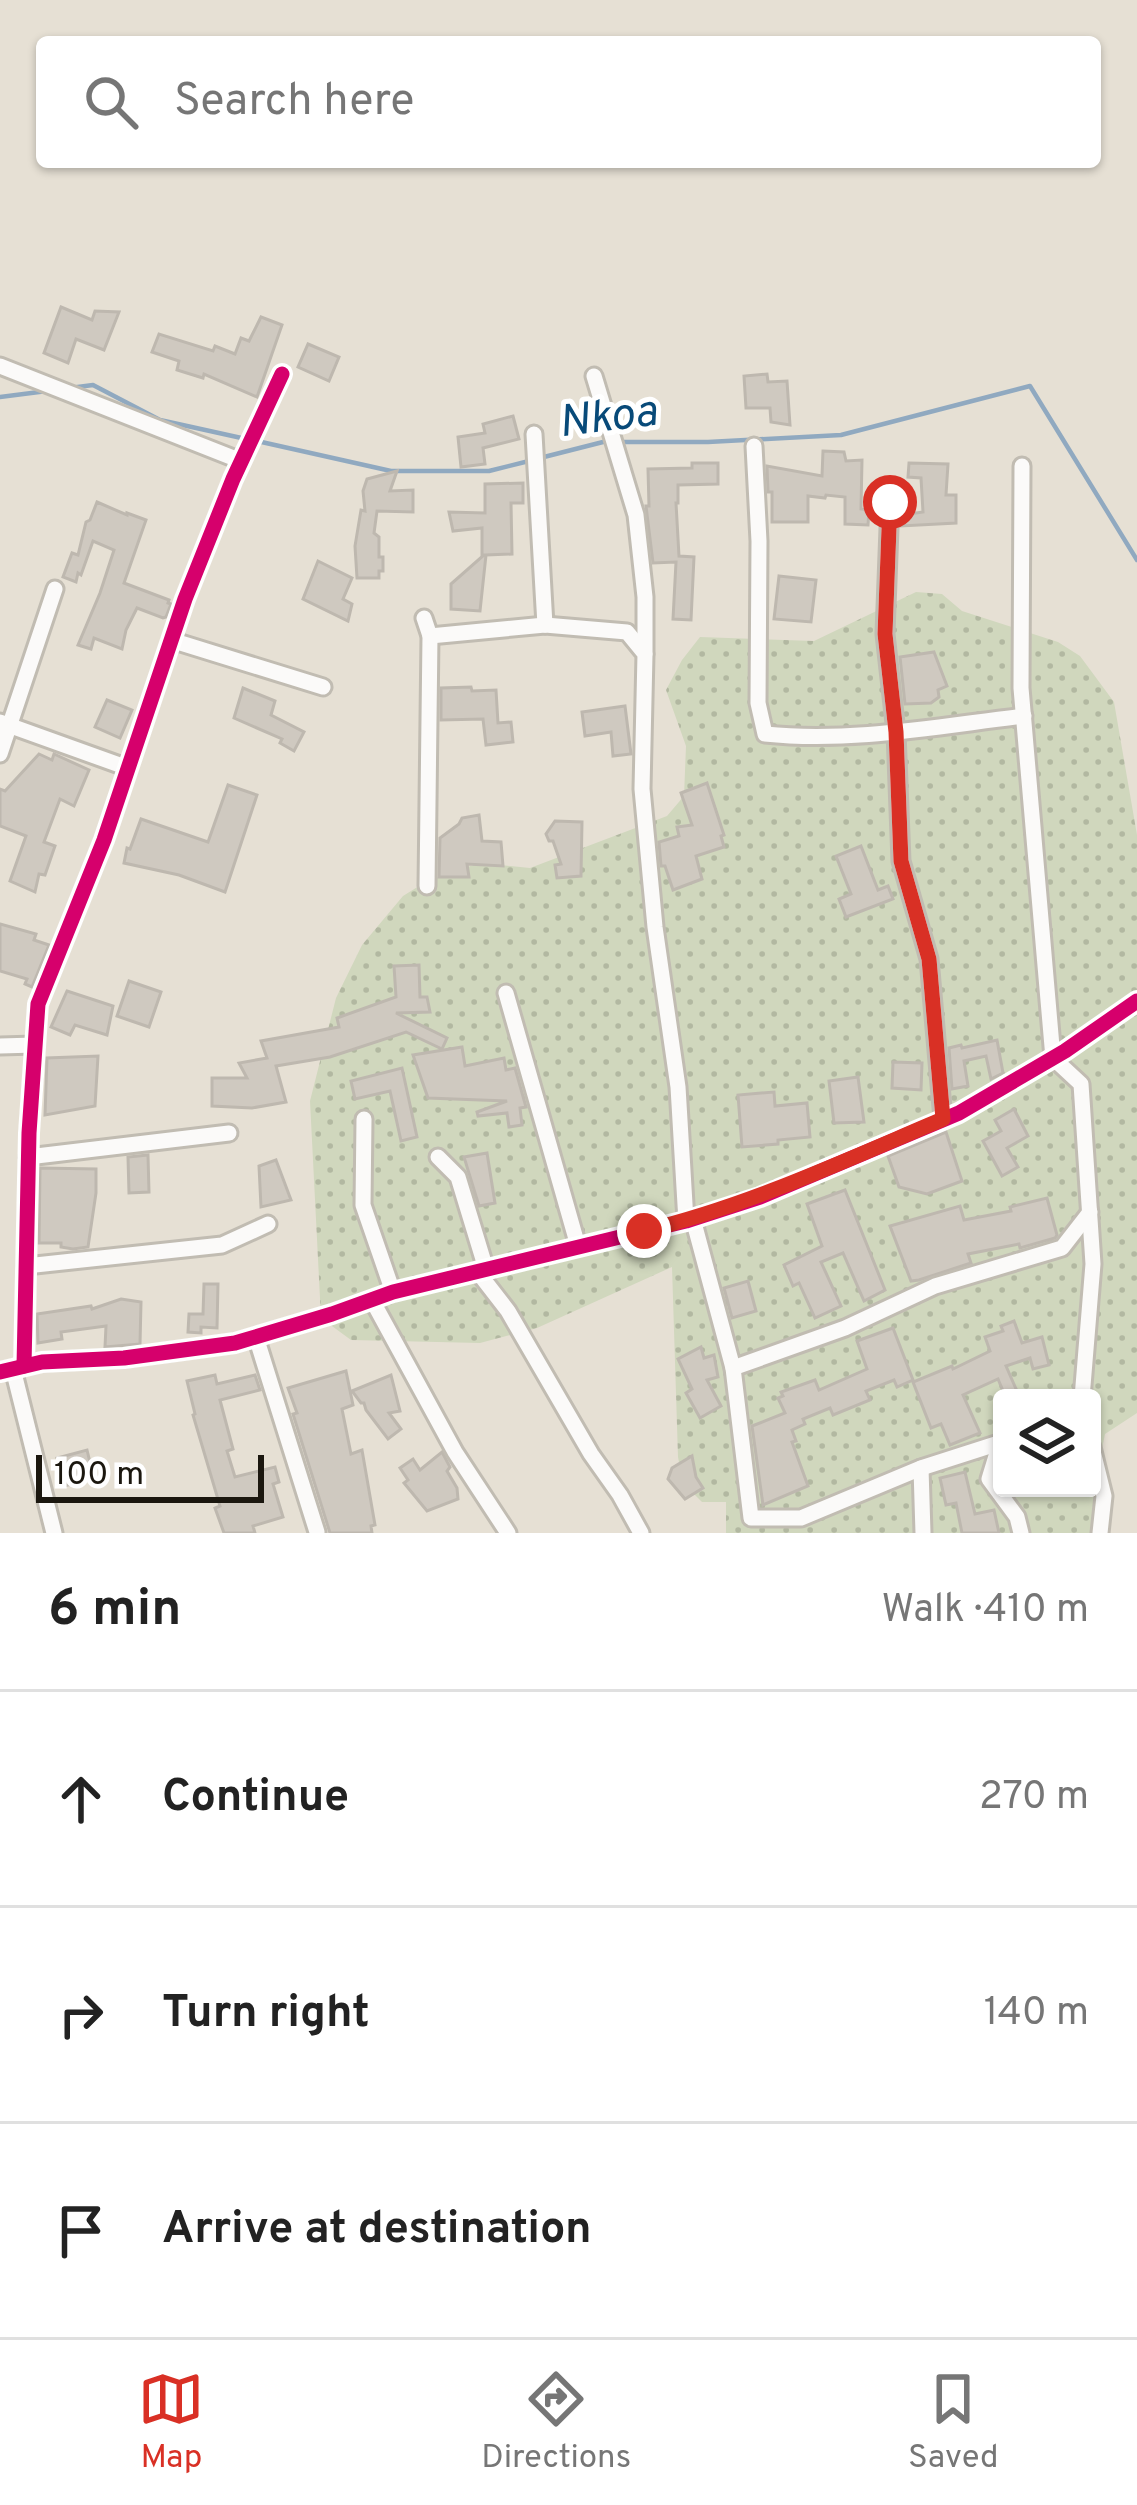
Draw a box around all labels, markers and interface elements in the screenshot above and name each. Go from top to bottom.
search box [36,36,1101,168]
icon: search [78,69,144,135]
text: Search here [174,74,414,131]
water label: Nkoa [555,385,661,453]
route start [863,475,917,529]
route end [617,1204,671,1258]
map controls [993,1389,1101,1497]
button: layers [993,1389,1101,1497]
scale bar [36,1449,264,1502]
text: 100 m [54,1455,144,1497]
text: 6 min [48,1579,181,1644]
text: Walk · 410 m [881,1587,1089,1636]
icon: ahead [48,1766,114,1832]
text: Continue [162,1770,349,1827]
text: 270 m [979,1774,1089,1823]
icon: right [48,1982,114,2048]
text: Turn right [162,1986,370,2043]
text: 140 m [984,1990,1089,2039]
icon: arrive [48,2198,114,2264]
text: Arrive at destination [162,2202,592,2259]
tab: Map [138,2366,204,2480]
tab: Directions [481,2366,631,2480]
tab: Saved [908,2366,999,2480]

